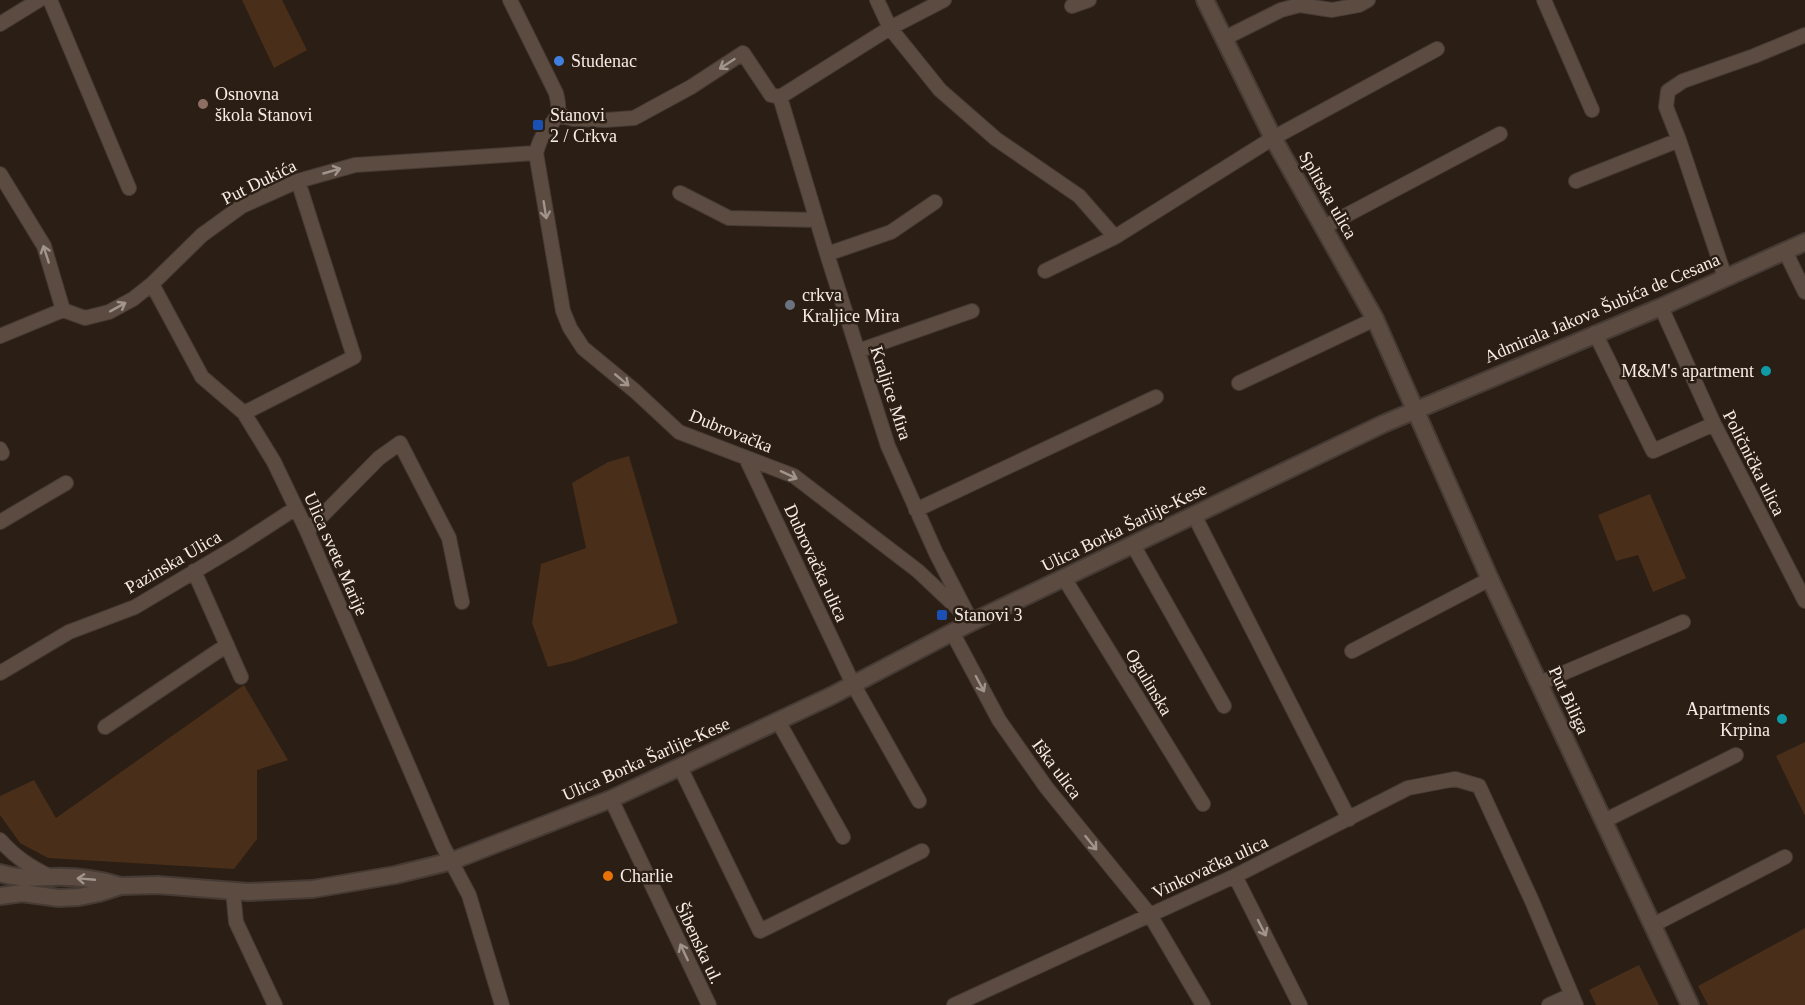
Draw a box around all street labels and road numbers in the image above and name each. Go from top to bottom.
street label: Splitska ulica [1295,148,1361,242]
street label: Put Dukića [218,155,300,209]
street label: Admirala Jakova Šubića de Cesana [1481,248,1723,367]
street label: Kraljice Mira [866,344,916,442]
street label: Dubrovačka [686,405,776,457]
street label: Poličnička ulica [1719,407,1789,519]
street label: Ulica Borka Šarlije-Kese [1038,477,1210,576]
street label: Ulica svete Marije [300,489,372,619]
street label: Dubrovačka ulica [780,501,852,625]
street label: Pazinska Ulica [121,526,225,598]
street label: Ogulinska [1121,645,1177,719]
street label: Put Biliga [1545,663,1593,737]
street label: Ulica Borka Šarlije-Kese [559,712,733,805]
street label: Iška ulica [1028,735,1086,803]
street label: Vinkovačka ulica [1149,831,1271,903]
street label: Šibenska ul. [671,898,728,987]

